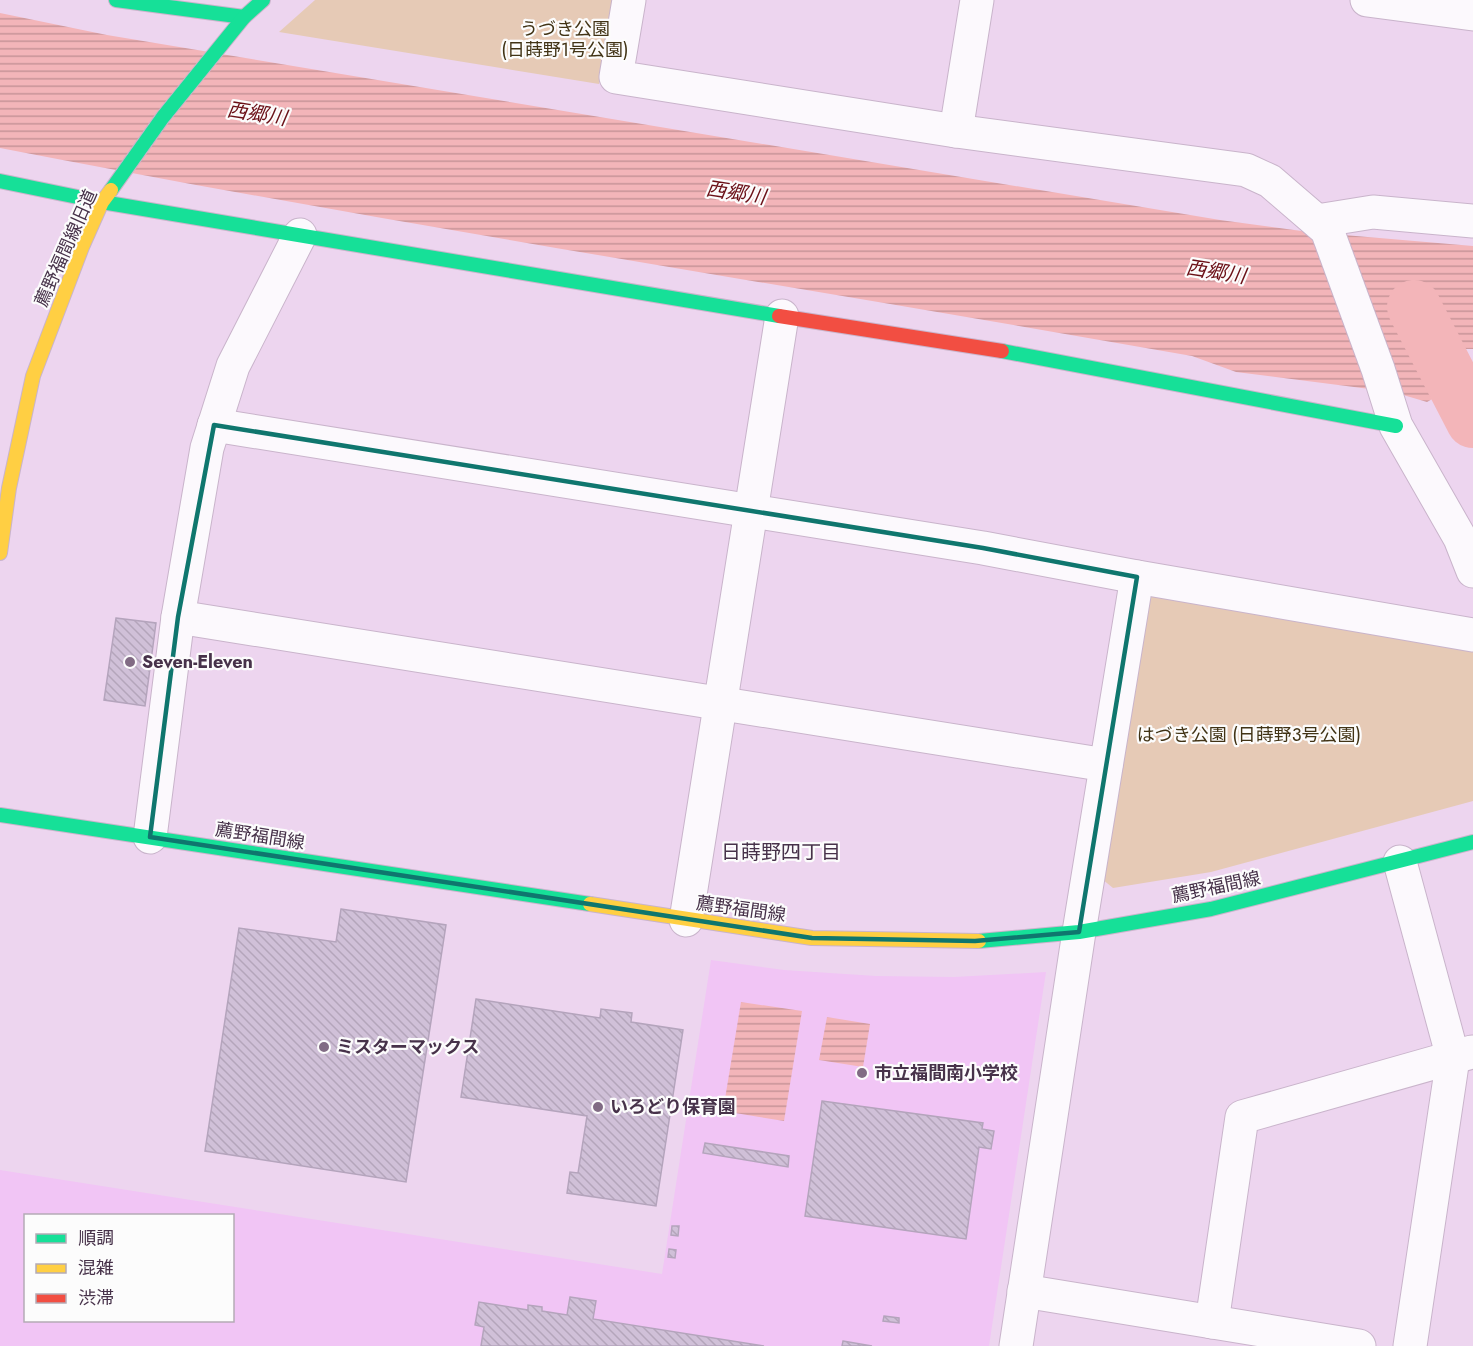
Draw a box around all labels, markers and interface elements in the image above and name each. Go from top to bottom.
park label: うづき公園 (日蒔野1号公園) [501,16,629,63]
water label: 西郷川 [225,95,291,133]
water label: 西郷川 [704,174,770,212]
street label: 薦野福間線旧道 [28,185,104,311]
water label: 西郷川 [1184,253,1250,291]
place label: Seven-Eleven [142,649,253,675]
marker: Seven-Eleven [123,655,137,669]
park label: はづき公園 (日蒔野3号公園) [1137,722,1361,748]
street label: 薦野福間線 [214,816,306,856]
district label: 日蒔野四丁目 [721,838,841,867]
street label: 薦野福間線 [1169,865,1263,909]
street label: 薦野福間線 [695,890,787,928]
place label: ミスターマックス [336,1034,479,1060]
marker: ミスターマックス [317,1040,331,1054]
place label: 市立福間南小学校 [874,1060,1018,1086]
marker: 市立福間南小学校 [855,1066,869,1080]
place label: いろどり保育園 [610,1094,736,1120]
marker: いろどり保育園 [591,1100,605,1114]
legend [24,1214,234,1322]
text: 順調 [78,1225,114,1251]
text: 混雑 [78,1255,114,1281]
text: 渋滞 [78,1285,114,1311]

